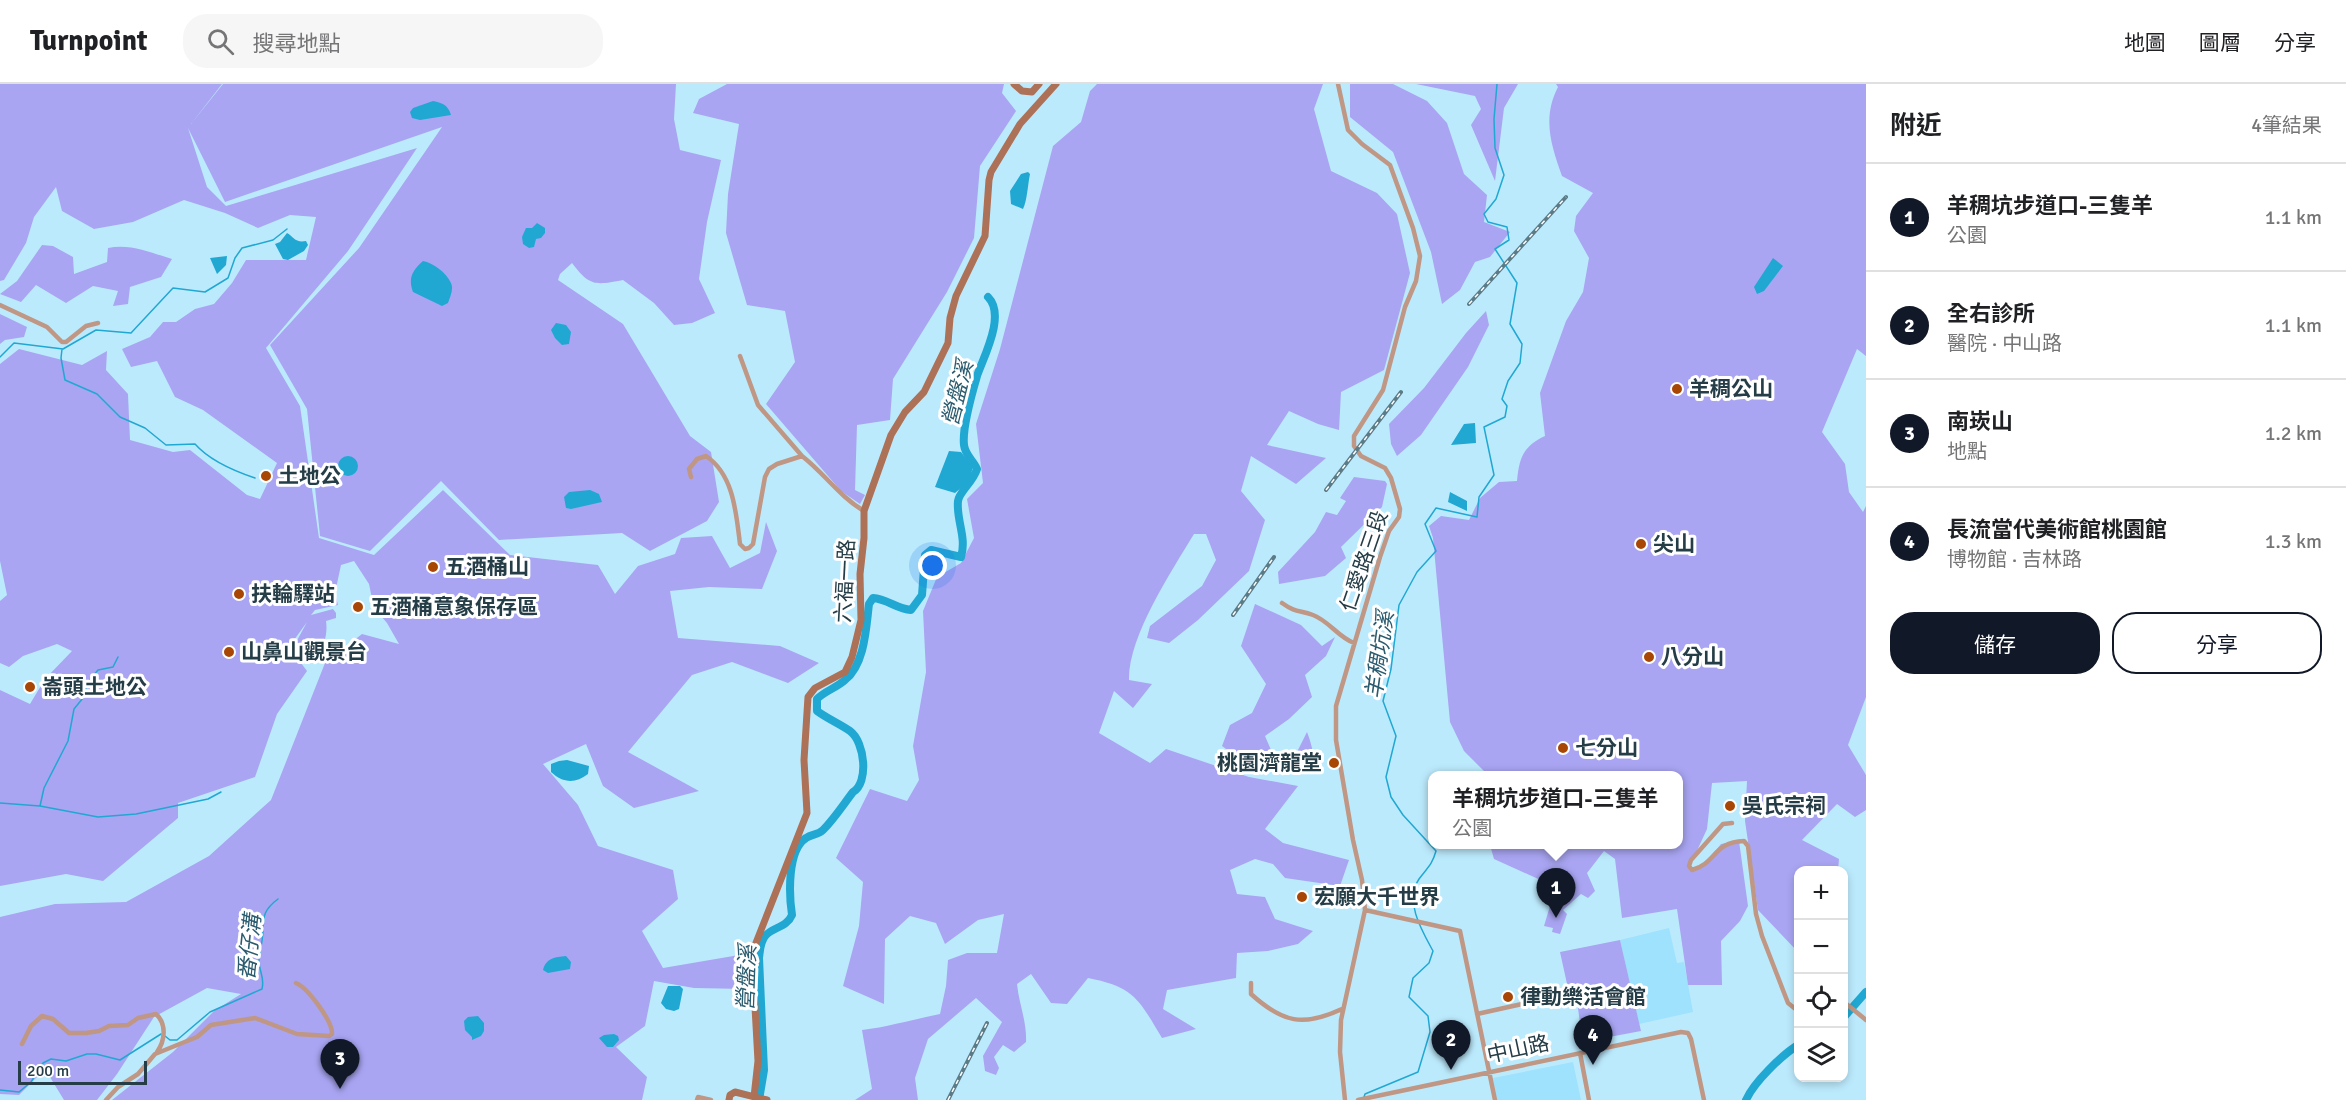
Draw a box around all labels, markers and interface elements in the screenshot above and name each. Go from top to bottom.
search box [183,14,603,68]
text: Turnpoint [30,24,147,58]
icon: search [204,25,237,58]
text: 搜尋地點 [252,30,340,57]
text: 地圖 [2124,30,2166,56]
text: 圖層 [2199,30,2241,56]
text: 分享 [2274,30,2316,56]
text: 附近 [1890,110,1942,142]
text: 4筆結果 [2251,113,2322,138]
text: 羊稠坑步道口-三隻羊 [1947,192,2153,219]
text: 1 [1904,205,1915,230]
text: 1.1 km [2265,205,2322,230]
text: 公園 [1947,223,1987,248]
text: 全右診所 [1947,300,2035,327]
text: 2 [1904,313,1915,338]
text: 1.1 km [2265,313,2322,338]
text: 醫院 · 中山路 [1947,331,2062,356]
water label: 營盤溪 [936,355,979,428]
place label: 羊稠公山 [1689,376,1773,402]
marker: 羊稠公山 [1670,382,1684,396]
text: 南崁山 [1947,408,2013,435]
text: 3 [1904,421,1915,446]
text: 1.2 km [2265,421,2322,446]
text: 地點 [1947,439,1987,464]
place label: 土地公 [278,463,341,489]
marker: 土地公 [259,469,273,483]
street label: 仁愛路三段 [1335,507,1393,615]
text: 長流當代美術館桃園館 [1947,516,2167,543]
text: 4 [1904,529,1915,554]
text: 1.3 km [2265,529,2322,554]
place label: 尖山 [1653,531,1695,557]
marker: 尖山 [1634,537,1648,551]
street label: 六福一路 [830,538,860,624]
text: 博物館 · 吉林路 [1947,547,2082,572]
your location [918,551,947,580]
place label: 五酒桶山 [445,554,529,580]
marker: 五酒桶山 [426,560,440,574]
place label: 扶輪驛站 [251,581,335,607]
marker: 扶輪驛站 [232,587,246,601]
place label: 五酒桶意象保存區 [370,594,538,620]
marker: 五酒桶意象保存區 [351,600,365,614]
water label: 羊稠坑溪 [1360,607,1399,701]
button: 儲存 [1890,612,2100,674]
button: 分享 [2112,612,2322,674]
place label: 山鼻山觀景台 [241,639,367,665]
place label: 八分山 [1661,644,1724,670]
marker: 山鼻山觀景台 [222,645,236,659]
marker: 八分山 [1642,650,1656,664]
place label: 崙頭土地公 [42,674,147,700]
marker: 崙頭土地公 [23,680,37,694]
place label: 七分山 [1575,735,1638,761]
marker: 七分山 [1556,741,1570,755]
place label: 桃園濟龍堂 [1217,750,1322,776]
marker: 桃園濟龍堂 [1327,756,1341,770]
popup [1428,771,1683,849]
text: 羊稠坑步道口-三隻羊 [1452,785,1659,812]
place label: 吳氏宗祠 [1742,793,1826,819]
marker: 吳氏宗祠 [1723,799,1737,813]
text: 公園 [1452,816,1492,841]
map controls [1794,866,1848,1082]
button: + [1794,866,1848,920]
pin: 1 [1536,868,1576,918]
place label: 宏願大千世界 [1314,884,1440,910]
marker: 宏願大千世界 [1295,890,1309,904]
water label: 番仔溝 [233,910,267,981]
button: − [1794,920,1848,974]
water label: 營盤溪 [732,942,761,1011]
button: locate [1794,974,1848,1028]
place label: 律動樂活會館 [1520,984,1646,1010]
marker: 律動樂活會館 [1501,990,1515,1004]
pin: 4 [1574,1016,1612,1065]
pin: 2 [1432,1020,1470,1070]
button: layers [1794,1028,1848,1082]
street label: 中山路 [1484,1030,1552,1068]
pin: 3 [320,1040,360,1089]
scale bar [18,1058,147,1086]
text: 200 m [27,1061,69,1081]

